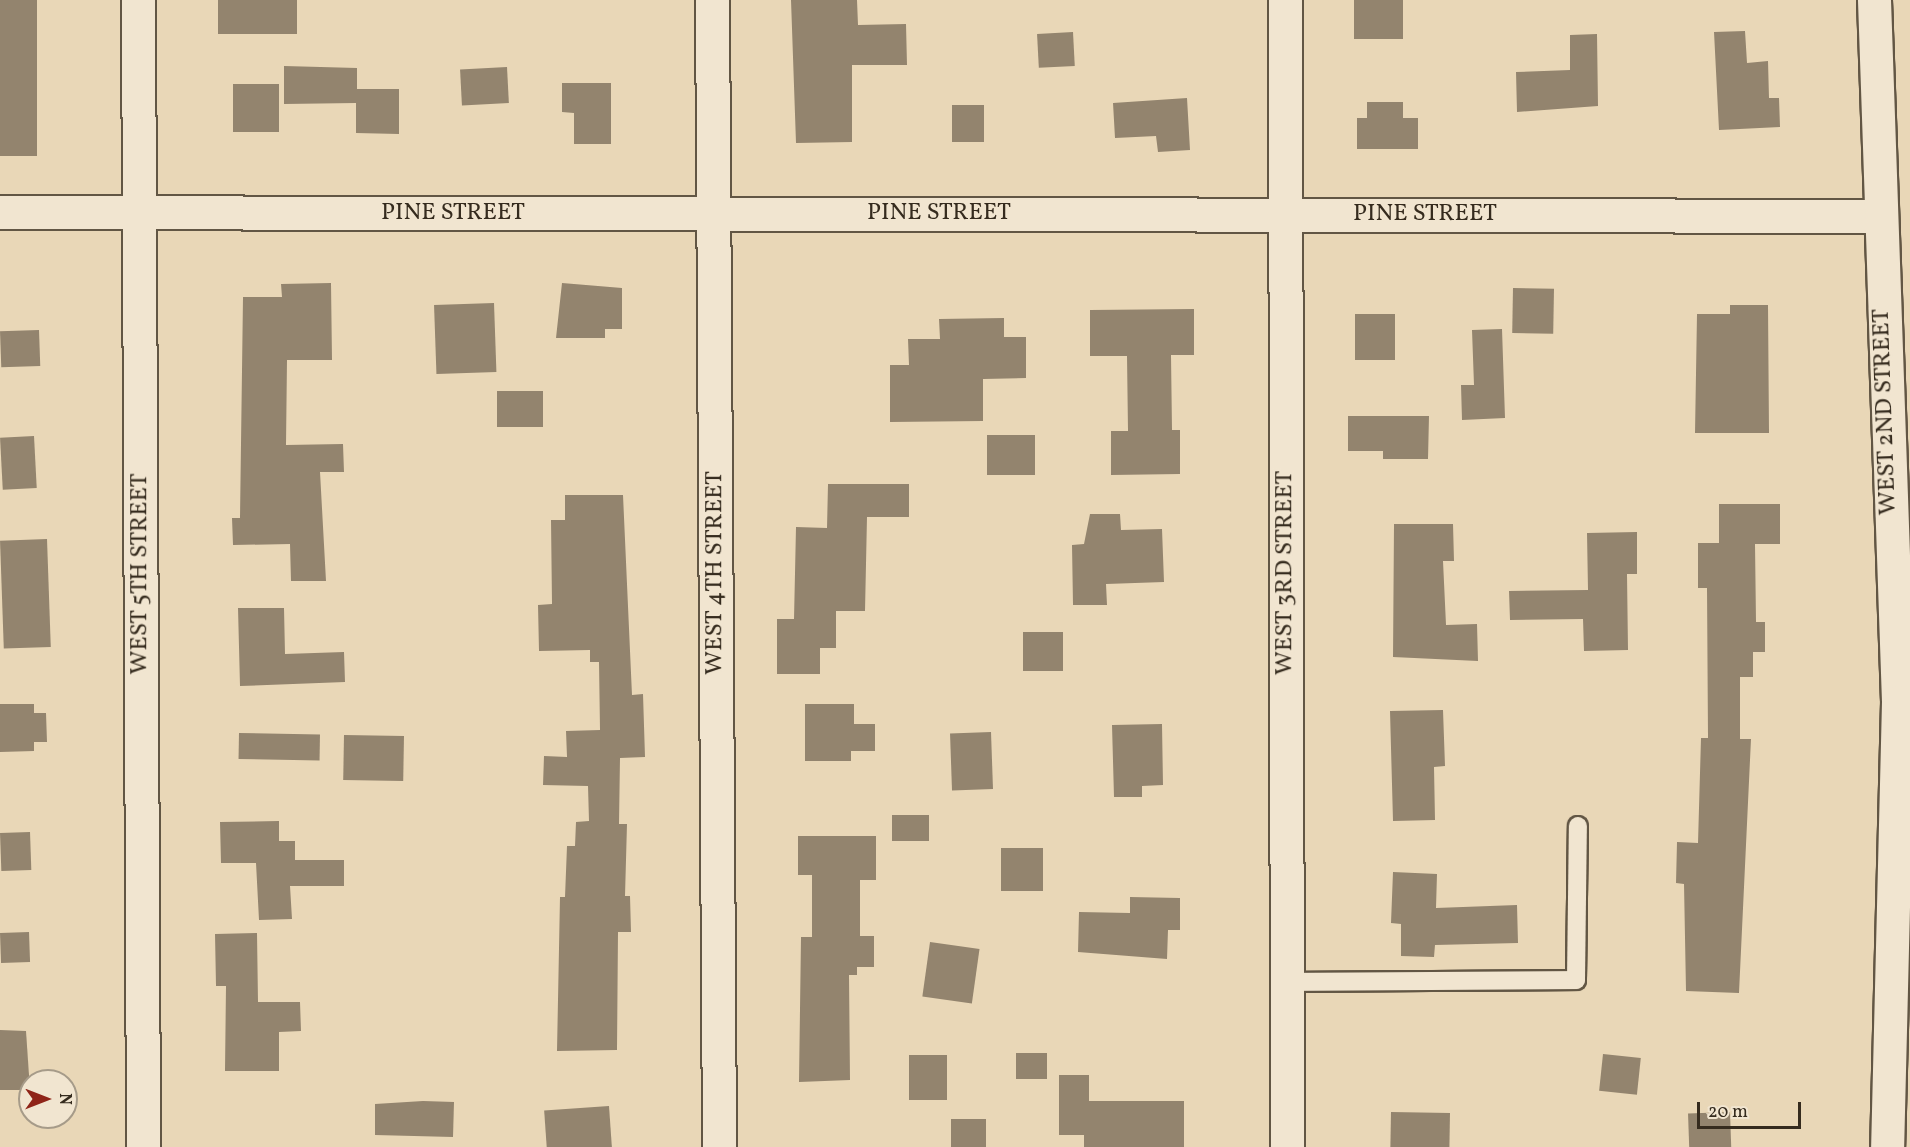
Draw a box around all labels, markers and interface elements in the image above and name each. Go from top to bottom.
street label: PINE STREET [381,200,525,228]
street label: PINE STREET [867,200,1011,228]
street label: PINE STREET [1353,201,1497,229]
street label: WEST 2ND STREET [1868,308,1904,516]
street label: WEST 3RD STREET [1272,470,1300,676]
street label: WEST 4TH STREET [702,471,730,675]
street label: WEST 5TH STREET [127,473,155,675]
north arrow [18,1069,78,1129]
scale bar [1700,1090,1804,1128]
text: N [53,1093,75,1105]
text: 20 m [1708,1100,1748,1125]

